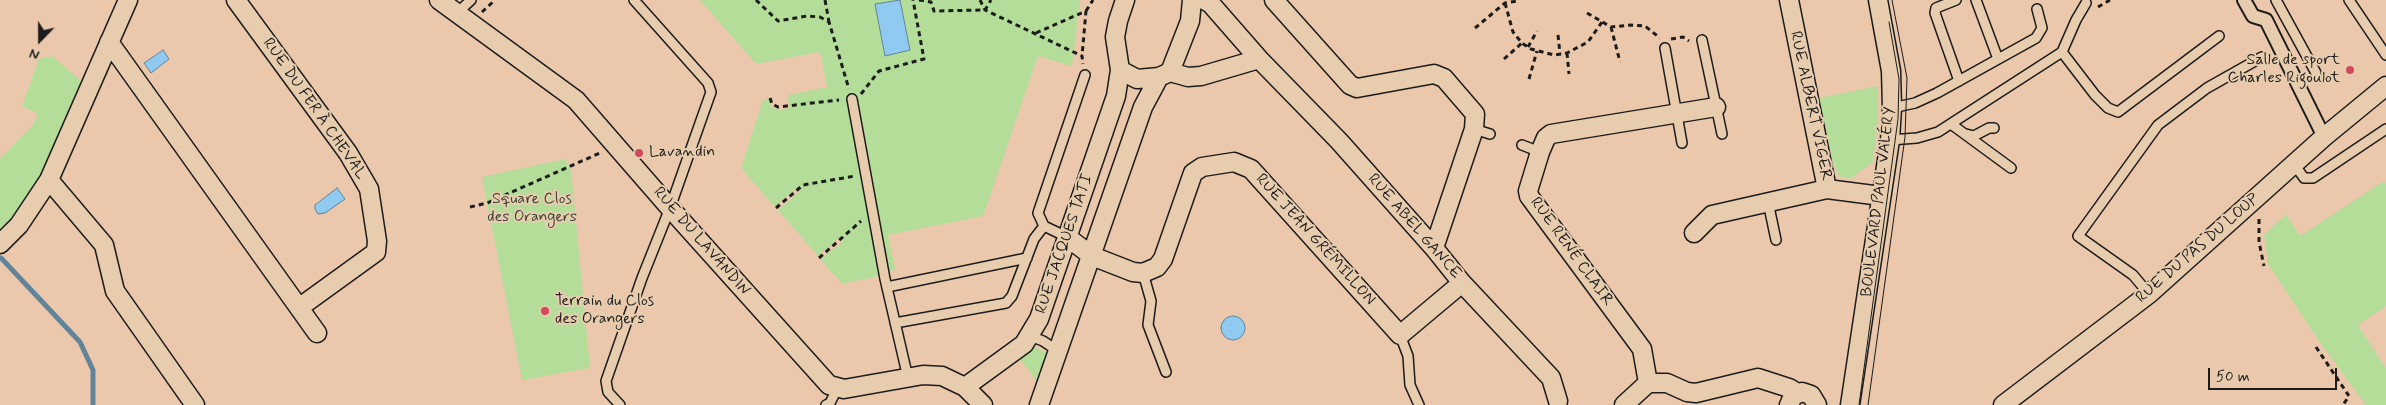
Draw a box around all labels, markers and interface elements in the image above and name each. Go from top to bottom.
north arrow [15,15,65,65]
street label: RUE ALBERT VIGER [1785,30,1835,182]
street label: RUE DU FER À CHEVAL [258,35,370,183]
text: N [27,44,42,64]
place label: Salle de sport Charles Rigoulot [2228,51,2340,89]
marker: Salle de sport Charles Rigoulot [2344,64,2356,76]
street label: BOULEVARD PAUL VALÉRY [1858,106,1900,298]
place label: Lavandin [649,143,715,163]
marker: Lavandin [633,147,645,159]
street label: RUE JEAN GRÉMILLON [1251,170,1379,310]
street label: RUE ABEL GANCE [1363,170,1465,284]
street label: RUE JACQUES TATI [1032,171,1098,317]
street label: RUE DU LAVANDIN [648,184,754,300]
park label: Square Clos des Orangers [487,190,577,228]
street label: RUE DU PAS DU LOUP [2132,190,2264,308]
street label: RUE RENÉ CLAIR [1525,194,1617,310]
place label: Terrain du Clos des Orangers [555,292,654,330]
marker: Terrain du Clos des Orangers [539,305,551,317]
scale bar [2211,358,2340,390]
text: 50 m [2216,367,2250,387]

